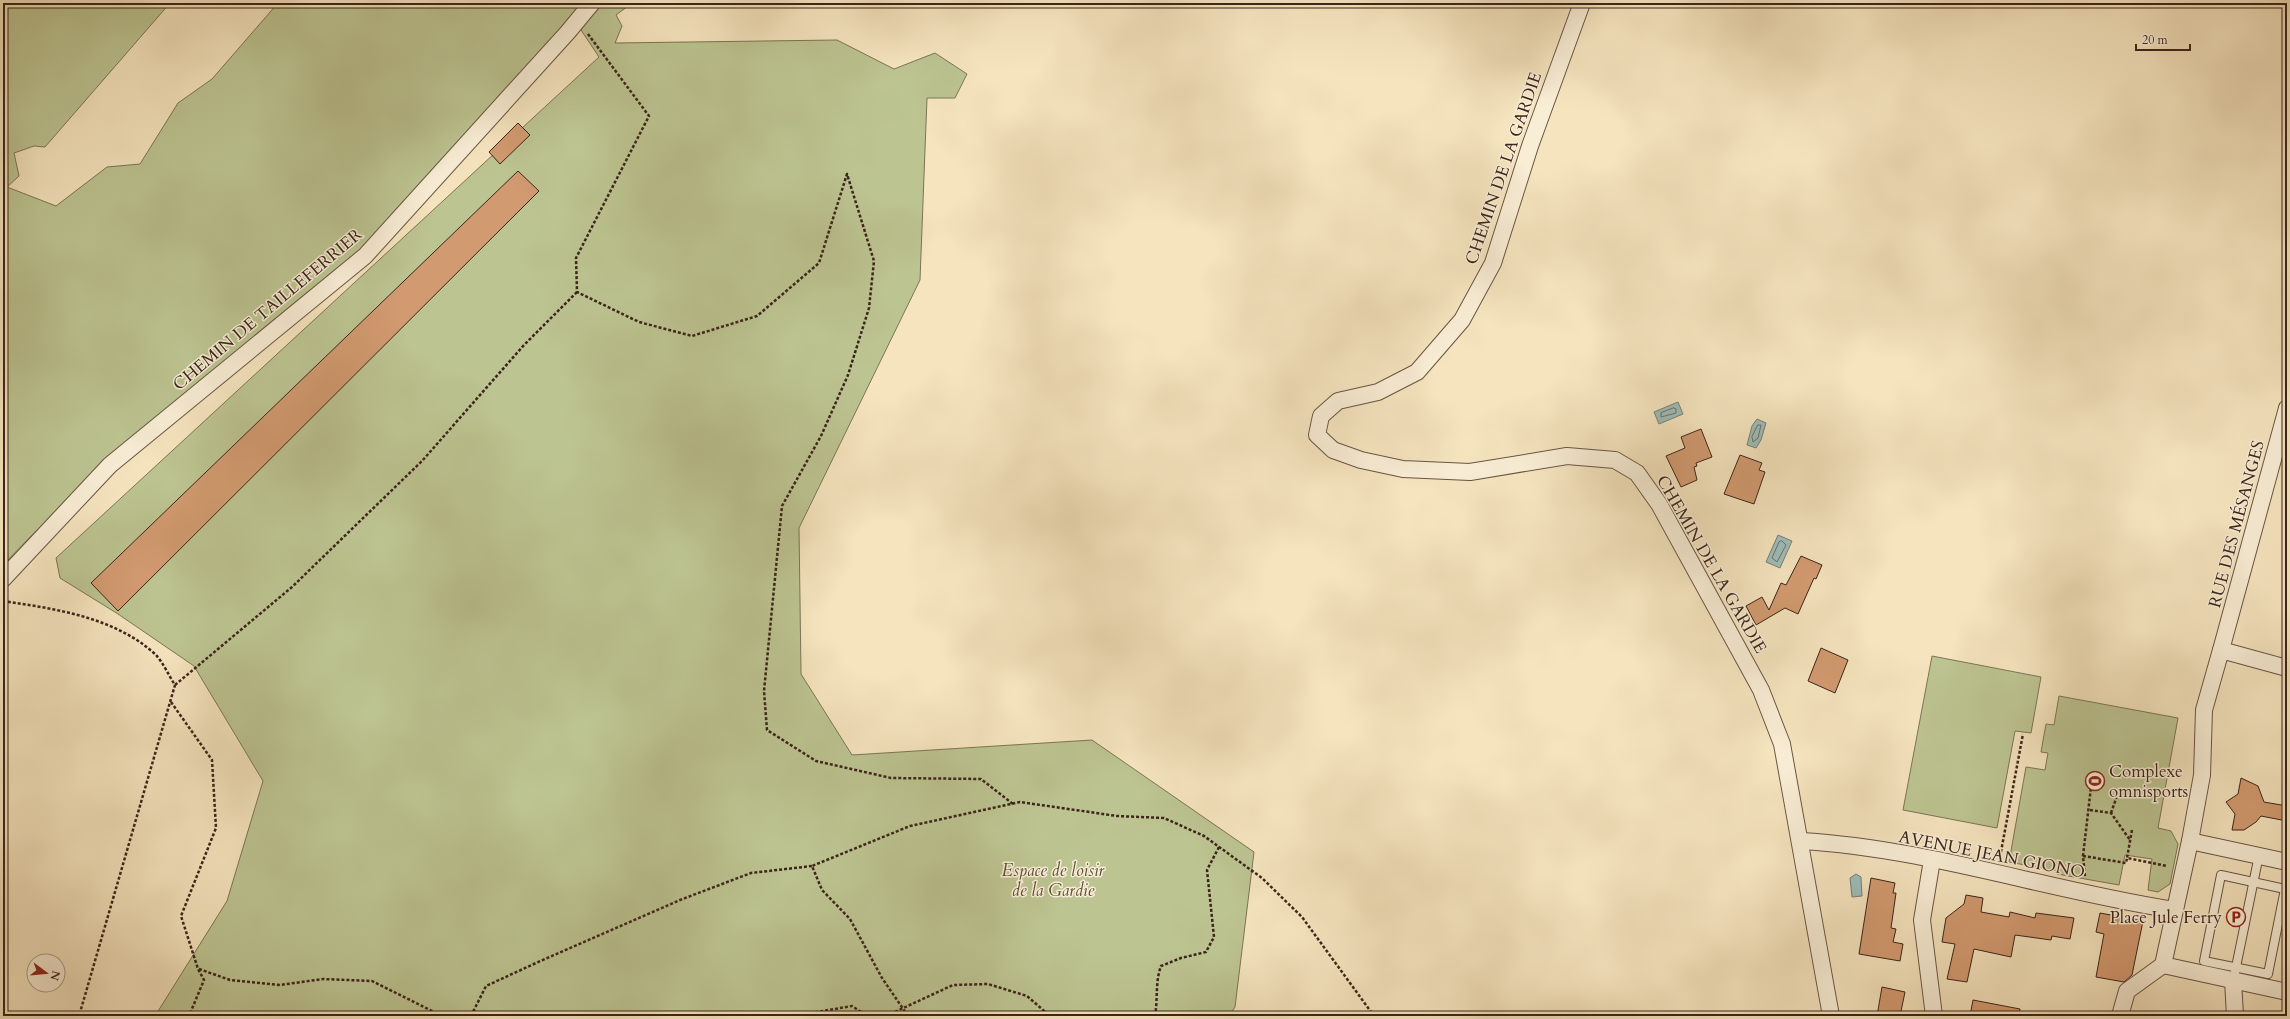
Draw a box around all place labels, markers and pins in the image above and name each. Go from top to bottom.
place label: Complexe omnisports [2109,760,2189,803]
sports icon: Complexe omnisports [2084,770,2106,792]
place label: Place Jule Ferry [2110,906,2222,929]
parking icon: Place Jule Ferry [2225,906,2247,928]

